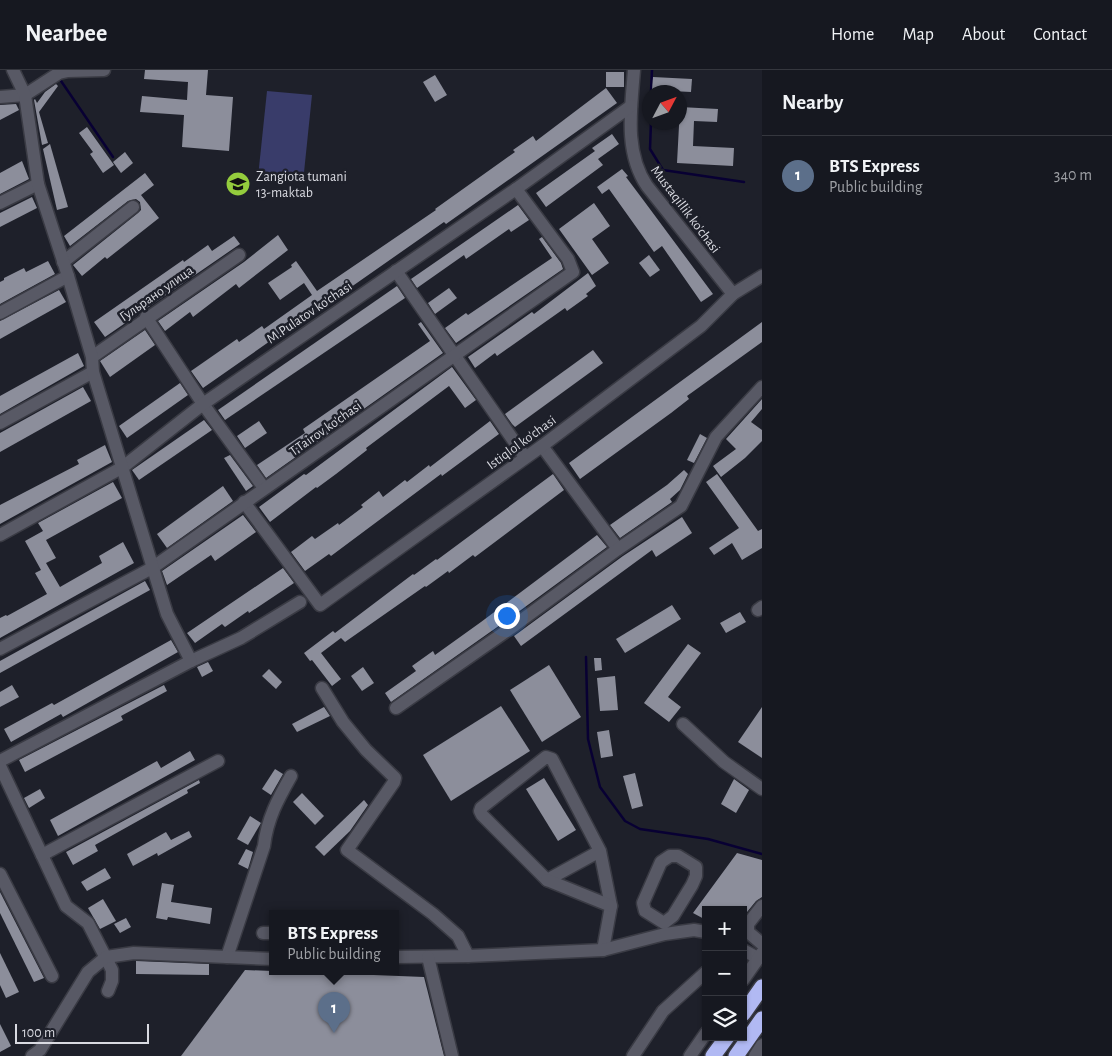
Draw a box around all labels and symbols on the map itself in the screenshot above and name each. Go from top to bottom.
north arrow [642,85,687,130]
street label: Mustaqillik ko'chasi [648,163,722,256]
place label: Zangiota tumani 13-maktab [256,170,347,200]
school or university icon: Zangiota tumani 13-maktab [225,171,251,197]
street label: Гульрано улица [117,263,196,324]
street label: M.Pulatov ko'chasi [264,279,355,346]
street label: T.Tairov ko'chasi [287,399,364,459]
street label: Istiqlol ko'chasi [484,413,559,472]
your location [494,603,520,629]
pin: 1 [318,992,350,1033]
scale bar [15,1021,149,1044]

